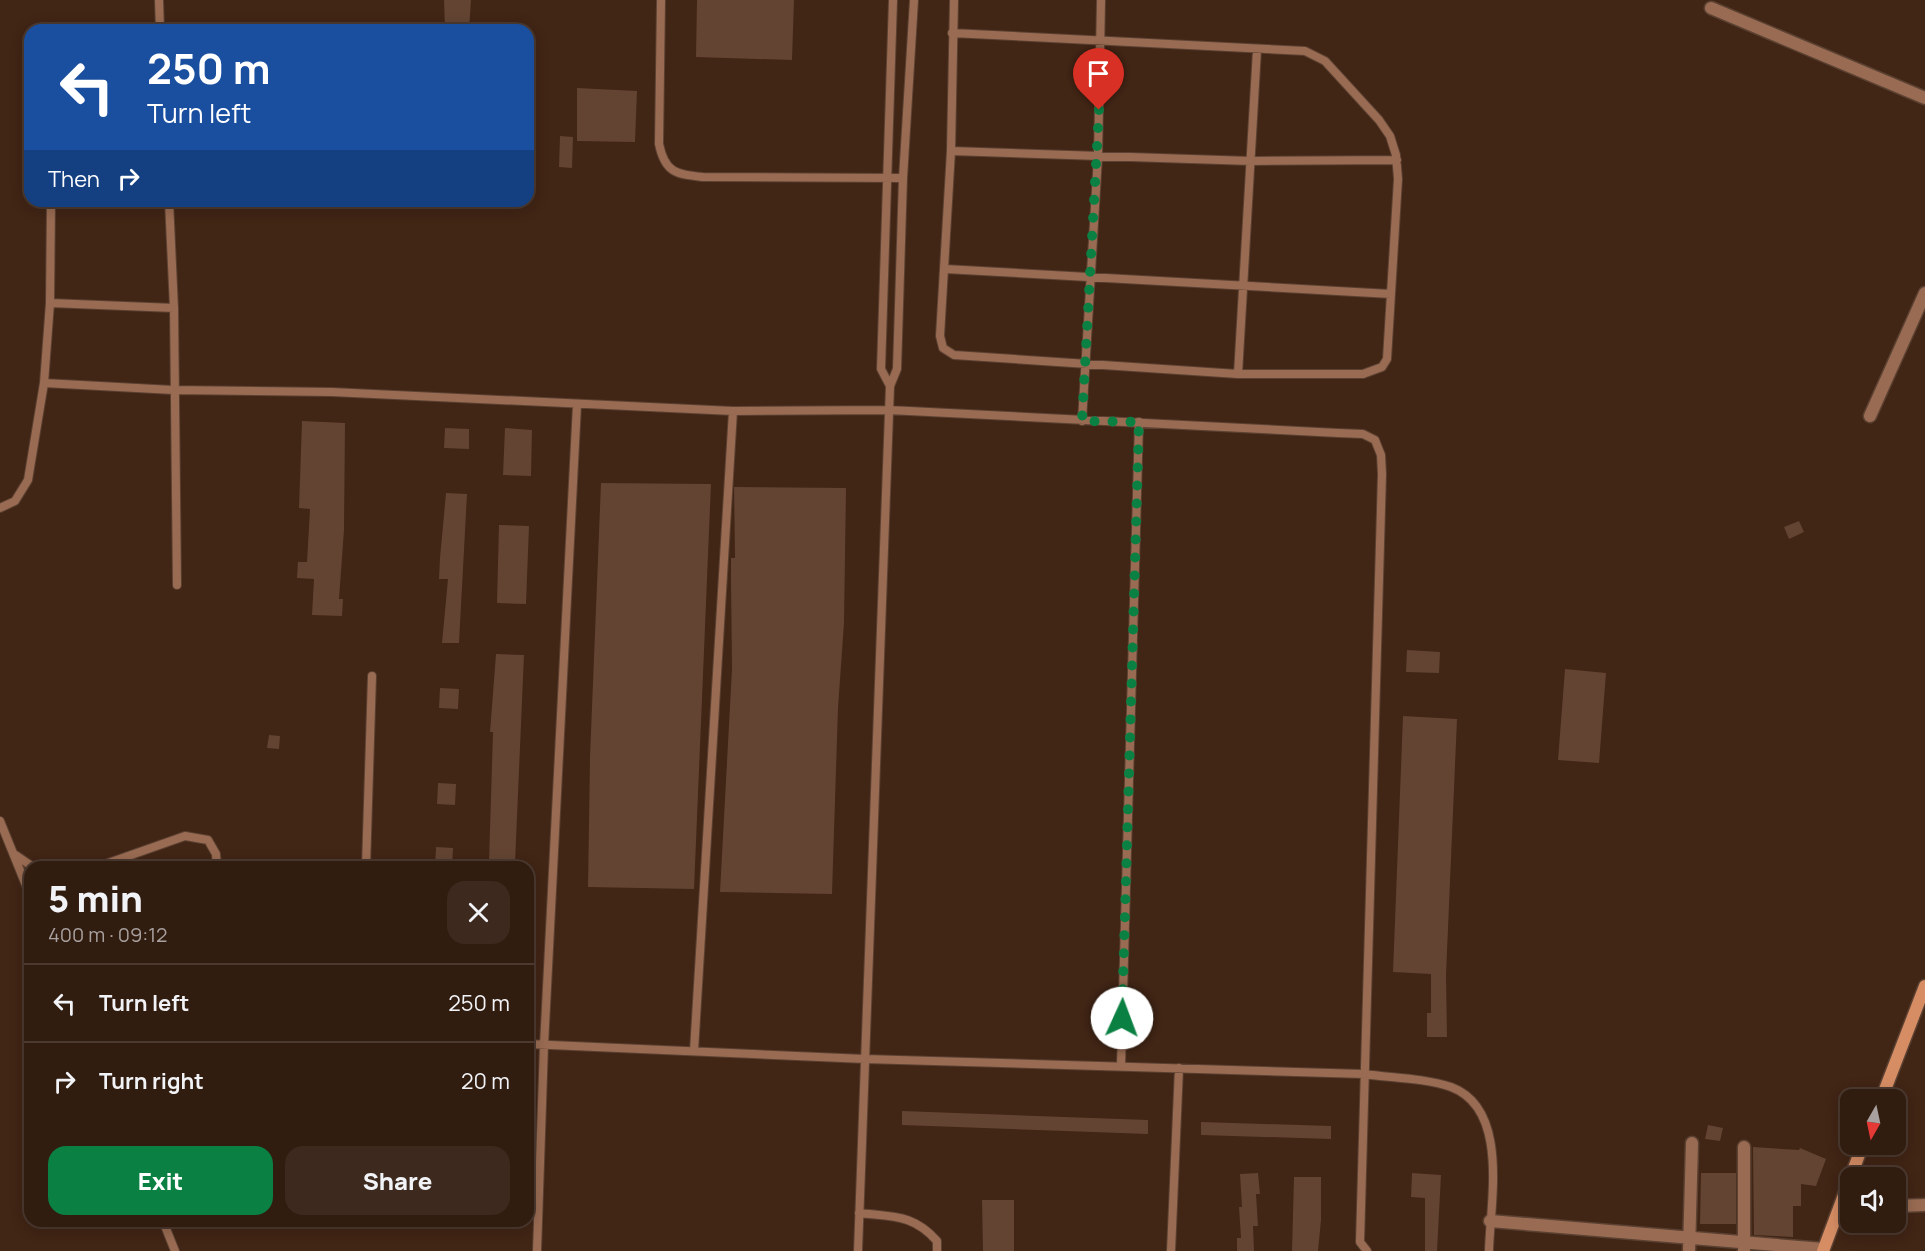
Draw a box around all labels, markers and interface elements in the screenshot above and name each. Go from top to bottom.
text: 250 m [147,39,270,97]
icon: left [48,48,126,126]
pin [1073,48,1124,110]
icon: arrive [1082,57,1115,90]
text: Turn left [147,94,251,131]
icon: right [112,162,145,195]
text: Then [48,164,100,194]
text: 5 min [48,874,143,923]
button: close [447,881,510,944]
text: 400 m · 09:12 [48,921,167,948]
position arrow [1090,986,1154,1050]
icon: left [48,987,81,1020]
text: Turn left [99,988,189,1018]
text: 250 m [448,988,510,1018]
icon: right [48,1065,81,1098]
text: Turn right [99,1066,204,1096]
text: 20 m [461,1066,510,1096]
north arrow [1840,1089,1906,1155]
map controls [1840,1089,1906,1233]
button: Exit [48,1146,273,1215]
button: Share [285,1146,510,1215]
button: sound [1840,1167,1906,1233]

